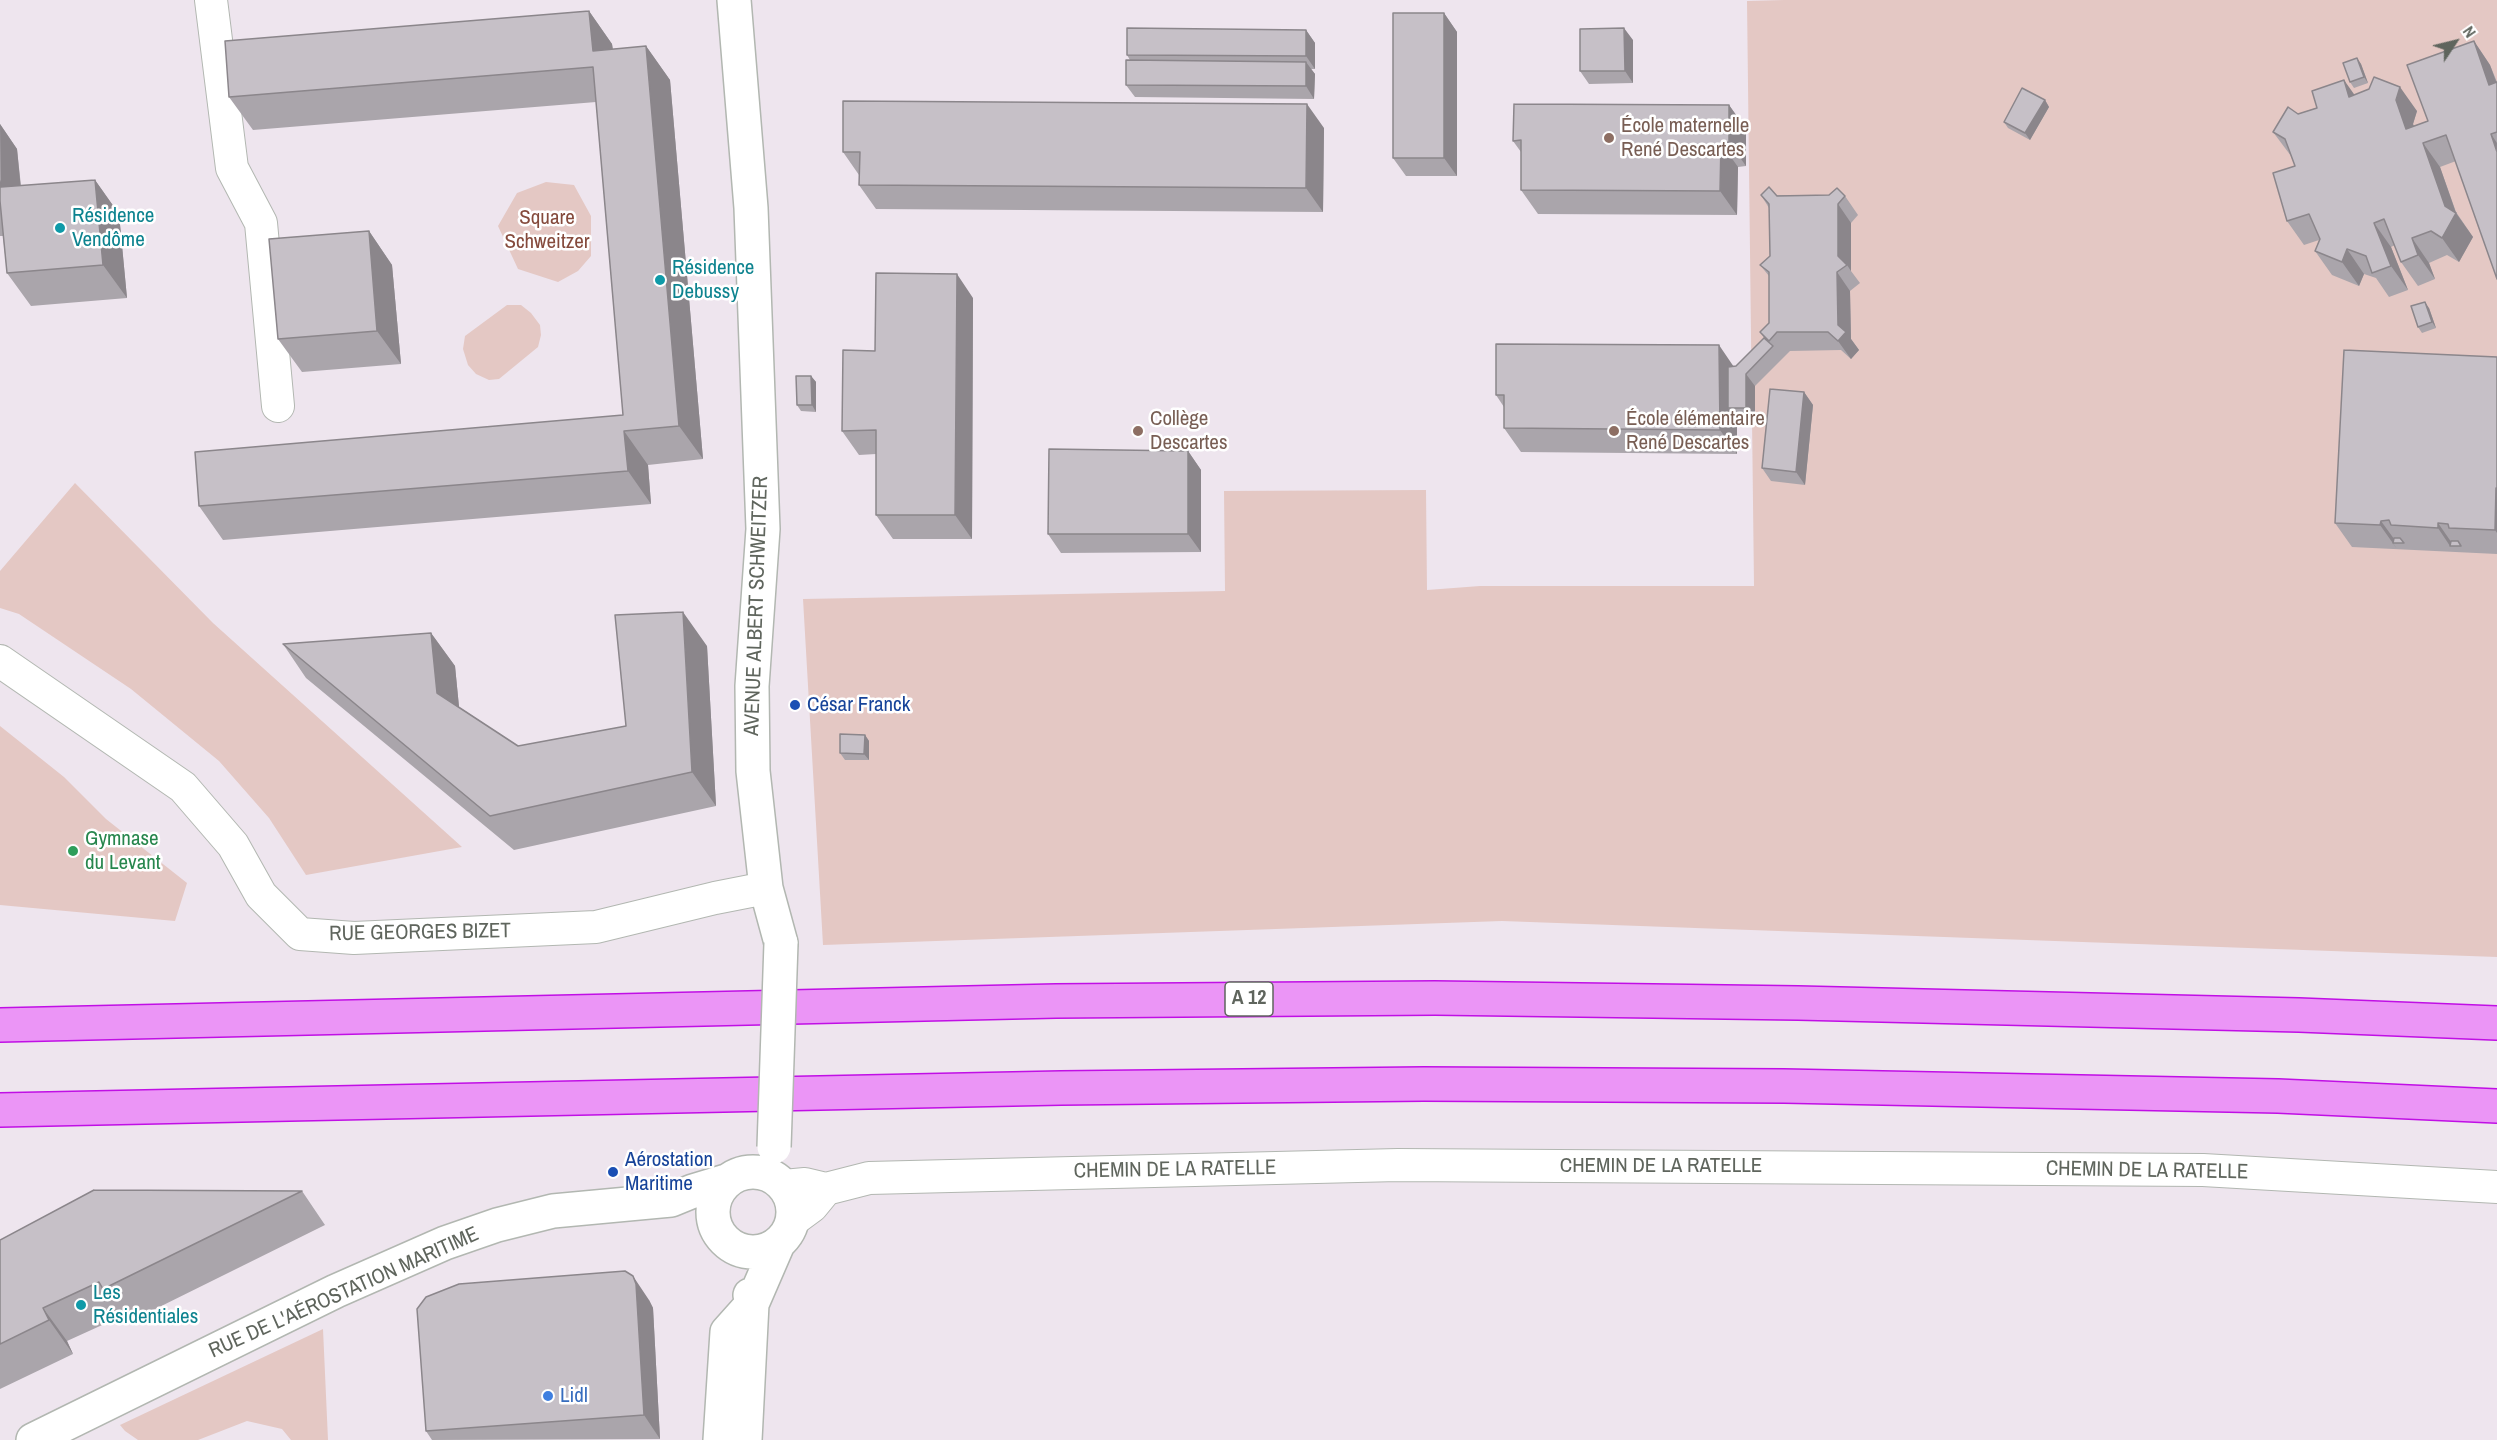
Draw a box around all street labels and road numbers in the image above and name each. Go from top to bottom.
street label: AVENUE ALBERT SCHWEITZER [740,476,774,736]
street label: RUE GEORGES BIZET [329,919,511,947]
road number: A 12 [1225,982,1273,1016]
street label: CHEMIN DE LA RATELLE [1560,1153,1762,1179]
street label: CHEMIN DE LA RATELLE [1074,1156,1276,1184]
street label: CHEMIN DE LA RATELLE [2046,1157,2248,1185]
street label: RUE DE L'AÉROSTATION MARITIME [205,1222,483,1364]

